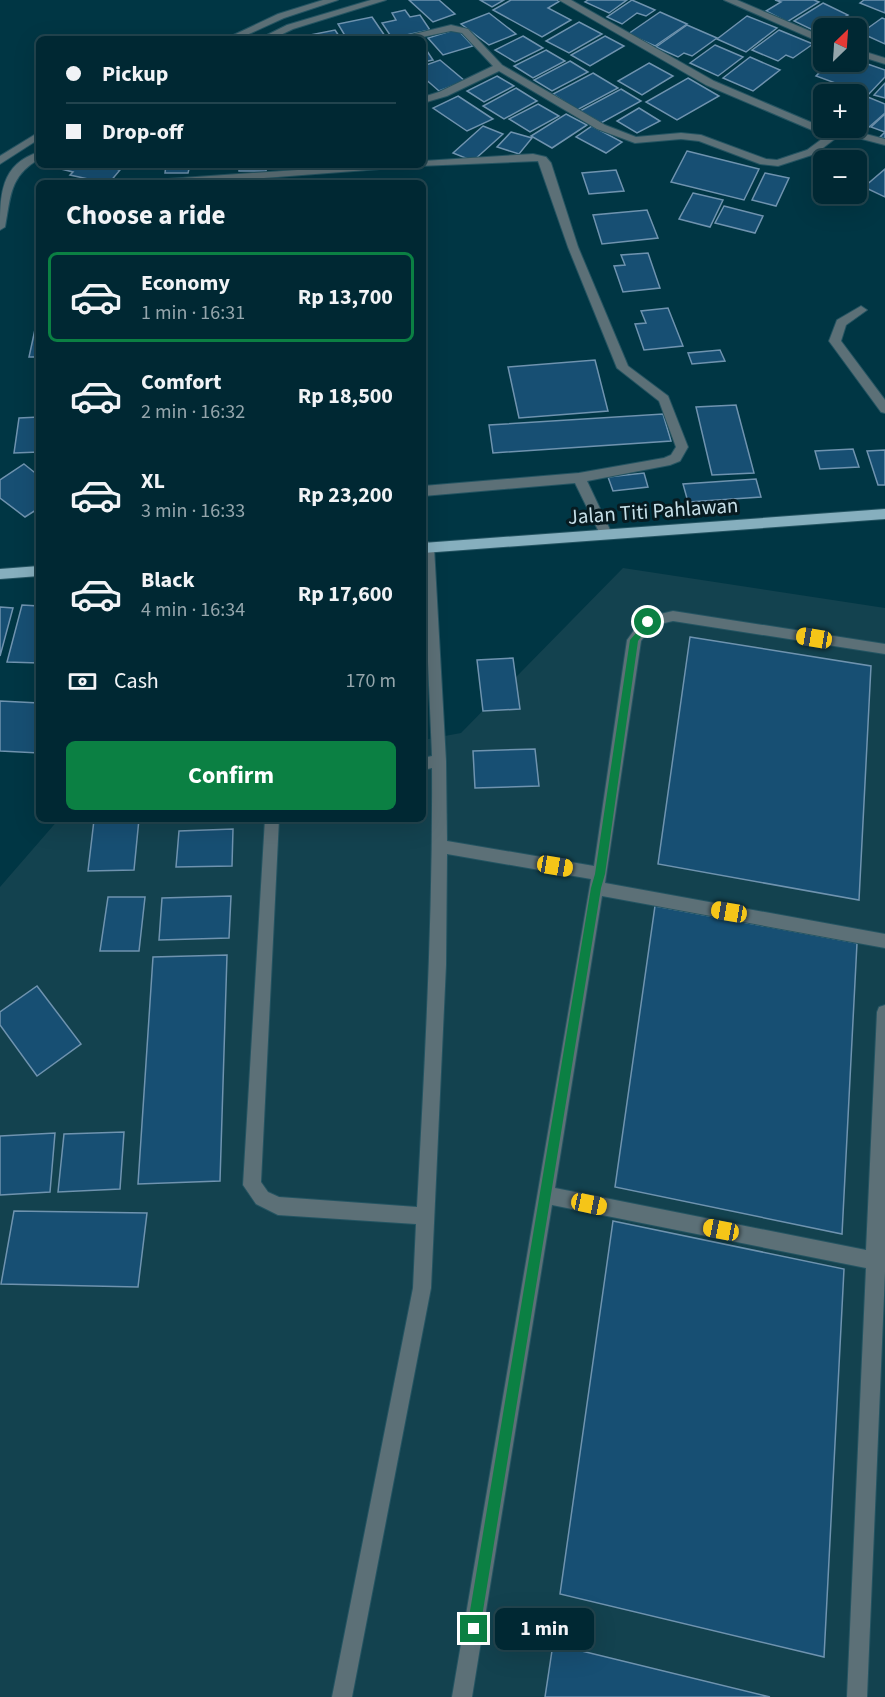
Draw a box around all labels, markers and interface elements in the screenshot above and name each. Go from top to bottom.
north arrow [813,18,867,72]
map controls [813,18,867,204]
text: Pickup [102,58,168,90]
button: + [813,84,867,138]
text: Drop-off [102,116,183,148]
button: − [813,150,867,204]
text: Choose a ride [66,196,226,235]
text: Economy [141,267,230,299]
icon: car [69,270,123,324]
text: Rp 13,700 [298,281,393,313]
text: 1 min · 16:31 [141,299,245,327]
text: Comfort [141,366,222,398]
icon: car [69,369,123,423]
text: Rp 18,500 [298,380,393,412]
text: 2 min · 16:32 [141,398,245,426]
text: XL [141,465,165,497]
icon: car [69,468,123,522]
text: Rp 23,200 [298,479,393,511]
street label: Jalan Titi Pahlawan [567,490,739,532]
text: 3 min · 16:33 [141,497,245,525]
text: Black [141,564,195,596]
icon: car [69,567,123,621]
text: Rp 17,600 [298,578,393,610]
text: 4 min · 16:34 [141,596,245,624]
route start [634,608,661,635]
car [795,626,833,650]
icon: cash [66,665,99,698]
text: Cash [114,665,159,697]
text: 170 m [346,667,396,695]
button: Confirm [66,741,396,810]
car [536,854,574,878]
car [710,900,748,924]
car [570,1191,608,1217]
car [702,1218,740,1242]
callout: 1 min [495,1608,594,1650]
route end [460,1615,487,1642]
text: 1 min [520,1615,569,1643]

